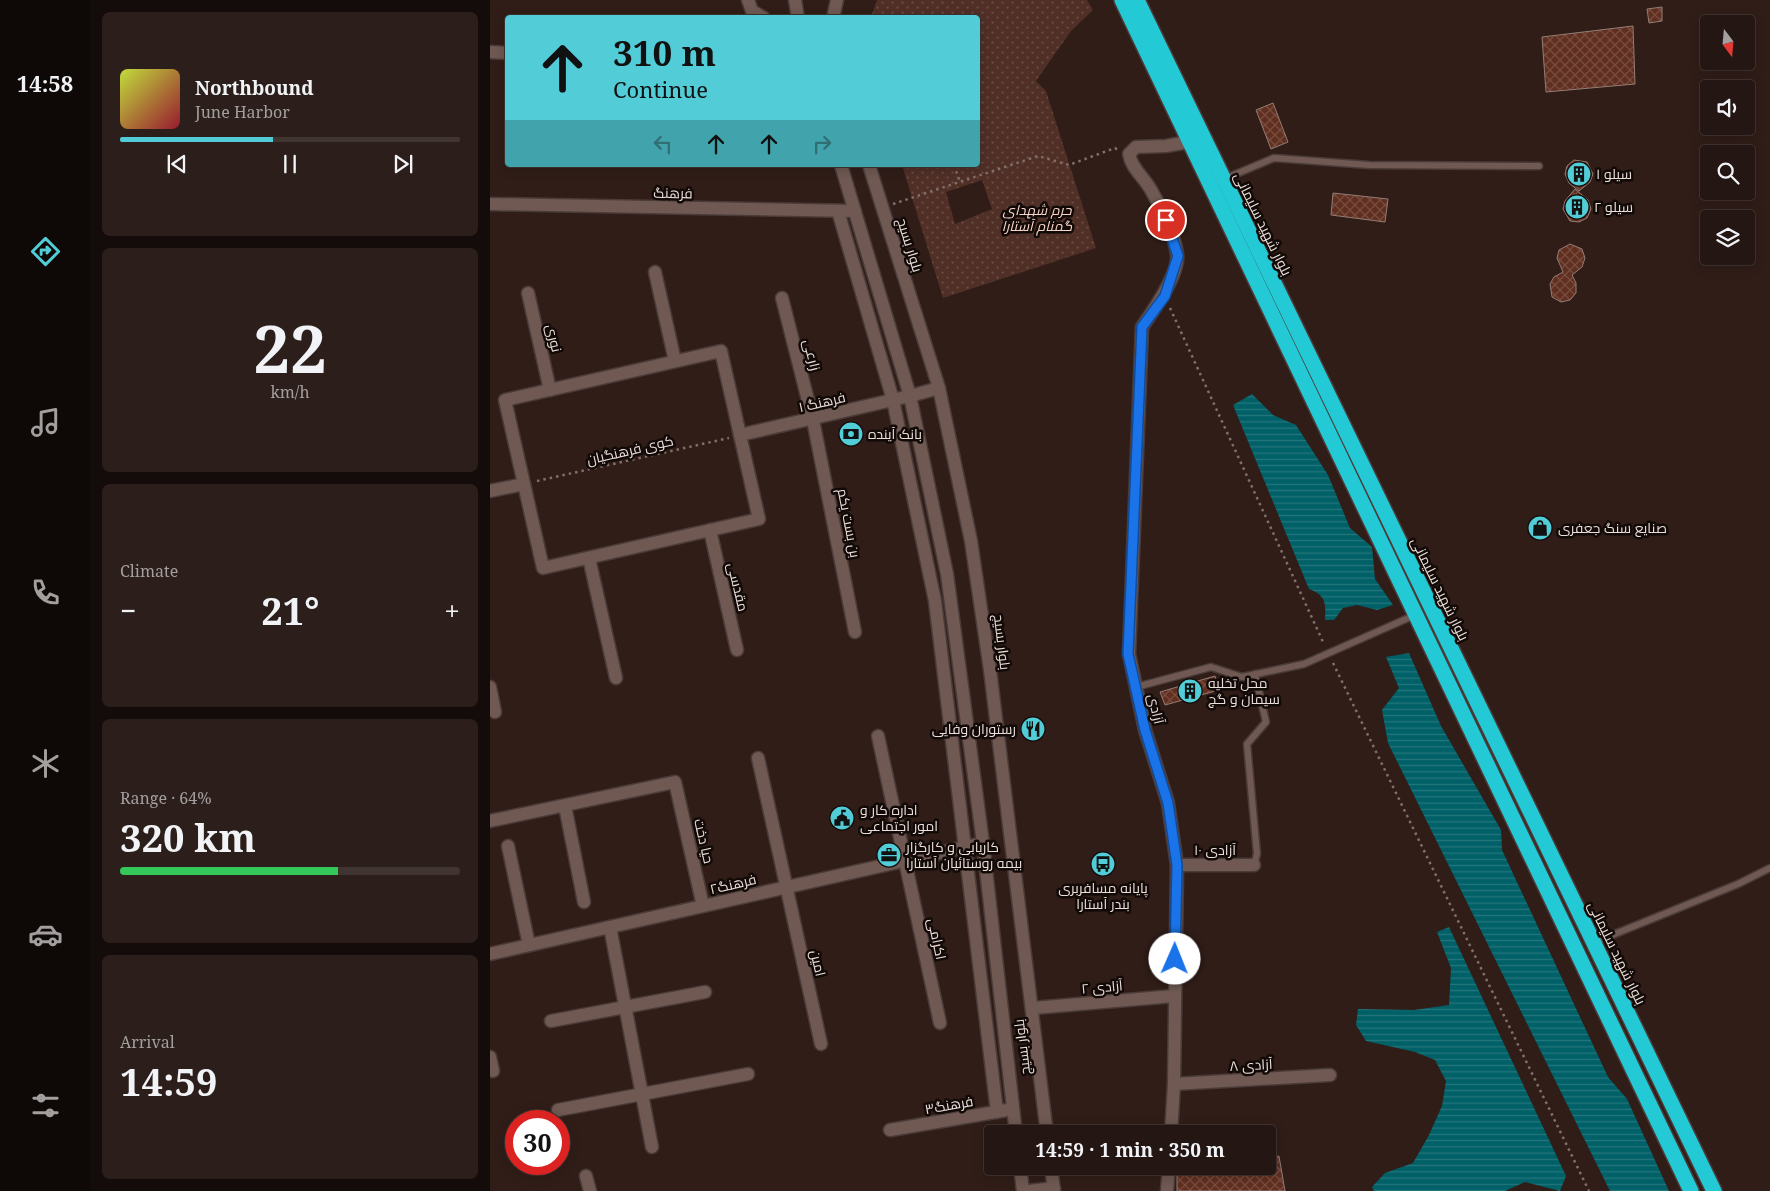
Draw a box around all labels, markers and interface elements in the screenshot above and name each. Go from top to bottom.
north arrow [1700,15,1755,70]
map controls [1700,15,1755,265]
text: 310 m [613,29,716,76]
icon: ahead [530,35,595,100]
text: 14:58 [17,68,73,98]
text: Continue [613,74,708,104]
text: Northbound [195,75,314,101]
button: sound [1700,80,1755,135]
text: June Harbor [195,101,290,123]
icon: left [649,130,677,158]
icon: ahead [702,130,730,158]
icon: ahead [755,130,783,158]
icon: right [808,130,836,158]
button: search [1700,145,1755,200]
icon: previous [163,150,191,178]
icon: pause [276,150,304,178]
icon: next [389,150,417,178]
building icon: سیلو ۱ [1566,161,1592,187]
place label: سیلو ۱ [1596,164,1632,183]
street label: بلوار شهید سلیمانی [1230,169,1297,279]
street label: فرهنگ [653,183,693,202]
building icon: سیلو ۲ [1564,194,1590,220]
place label: سیلو ۲ [1594,197,1633,216]
pin [1145,199,1187,241]
park label: حرم شهدای گمنام آستارا [1002,200,1073,236]
icon: arrive [1152,206,1180,234]
button: layers [1700,210,1755,265]
street label: بلوار بسیج [893,215,928,274]
icon: directions [28,234,63,269]
text: 22 [253,304,327,392]
street label: نوری [542,322,567,354]
street label: زارعی [799,337,826,373]
text: km/h [270,381,310,403]
street label: فرهنگ ۱ [797,387,847,416]
icon: music [28,405,63,440]
bank icon: بانک آینده [838,421,864,447]
place label: بانک آینده [868,424,922,443]
street label: کوی فرهنگیان [585,430,675,469]
street label: بن بست یکم [832,487,866,559]
shop icon: صنایع سنگ جعفری [1527,515,1553,541]
place label: صنایع سنگ جعفری [1558,518,1667,537]
street label: بلوار شهید سلیمانی [1407,534,1474,644]
text: Climate [120,560,178,582]
street label: مقدسی [724,561,753,613]
icon: phone [28,575,63,610]
text: 21° [261,584,319,636]
text: − [120,591,136,629]
text: + [444,591,460,629]
street label: بلوار بسیج [990,613,1015,671]
place label: محل تخلیه سیمان و گچ [1208,673,1280,708]
building icon: محل تخلیه سیمان و گچ [1177,678,1203,704]
street label: آزادی [1144,692,1169,726]
restaurant icon: رستوران وفایی [1020,716,1046,742]
place label: رستوران وفایی [932,719,1016,738]
icon: climate [28,746,63,781]
text: Range · 64% [120,787,212,809]
place label: اداره کار و امور اجتماعی [860,800,938,835]
public building icon: اداره کار و امور اجتماعی [829,805,855,831]
text: 320 km [120,811,256,863]
street label: حیا دخت [690,817,719,865]
place label: کاریابی و کارگزار بیمه روستائیان آستارا [905,837,1022,872]
street label: آزادی ۱۰ [1194,840,1236,859]
office icon: کاریابی و کارگزار بیمه روستائیان آستارا [876,842,902,868]
bus stop icon: پایانه مسافربری بندر آستارا [1090,851,1116,877]
street label: فرهنگ۲ [708,869,758,898]
place label: پایانه مسافربری بندر آستارا [1058,878,1148,913]
street label: بلوار شهید سلیمانی [1584,898,1651,1008]
street label: اکرامی [924,916,951,961]
icon: car [28,917,63,952]
position arrow [1148,932,1200,984]
street label: امین [806,948,831,978]
street label: آزادی ۲ [1080,975,1124,998]
street label: بلوار بسیج [1009,1018,1034,1076]
text: Arrival [120,1031,175,1053]
street label: آزادی ۸ [1229,1054,1273,1075]
text: 14:59 [120,1055,217,1107]
icon: filters [28,1088,63,1123]
street label: فرهنگ۳ [923,1091,975,1118]
speed limit sign: 30 [505,1110,570,1175]
text: 14:59 · 1 min · 350 m [1035,1137,1225,1163]

